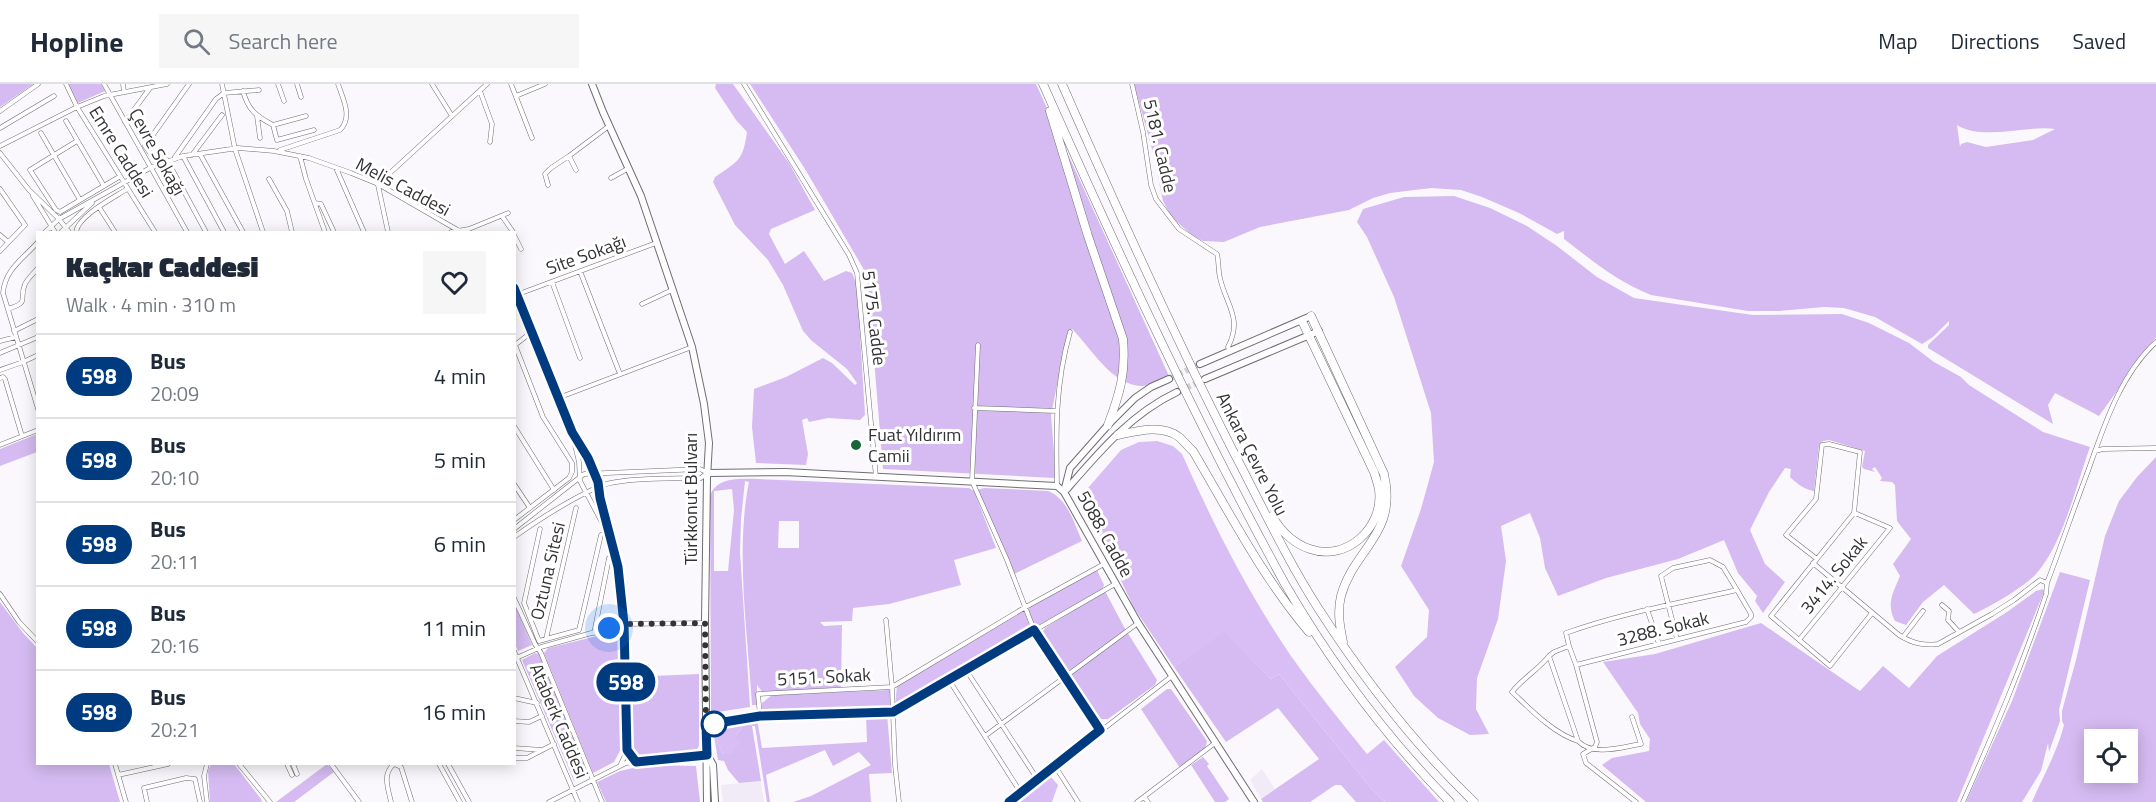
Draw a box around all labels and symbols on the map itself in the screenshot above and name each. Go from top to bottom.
street label: 5181. Cadde [1137,97,1184,195]
street label: Emre Caddesi [83,101,160,203]
street label: Çevre Sokağı [122,103,193,200]
street label: Melis Caddesi [351,150,455,223]
street label: Site Sokağı [542,228,629,281]
street label: 5175. Cadde [855,269,894,367]
street label: Ankara Çevre Yolu [1210,387,1295,520]
place label: Fuat Yıldırım Camii [868,421,961,469]
street label: Türkkonut Bulvarı [677,433,704,565]
marker: Fuat Yıldırım Camii [849,438,863,452]
street label: 5088. Cadde [1071,486,1140,582]
street label: Oztuna Sitesi [523,519,572,623]
street label: 3414. Sokak [1794,530,1874,620]
street label: 3288. Sokak [1614,604,1712,653]
your location [594,613,624,643]
street label: Ataberk Caddesi [523,659,596,782]
street label: 5151. Sokak [777,661,872,692]
line badge: 598 [592,662,660,702]
unlabelled marker [701,711,727,737]

